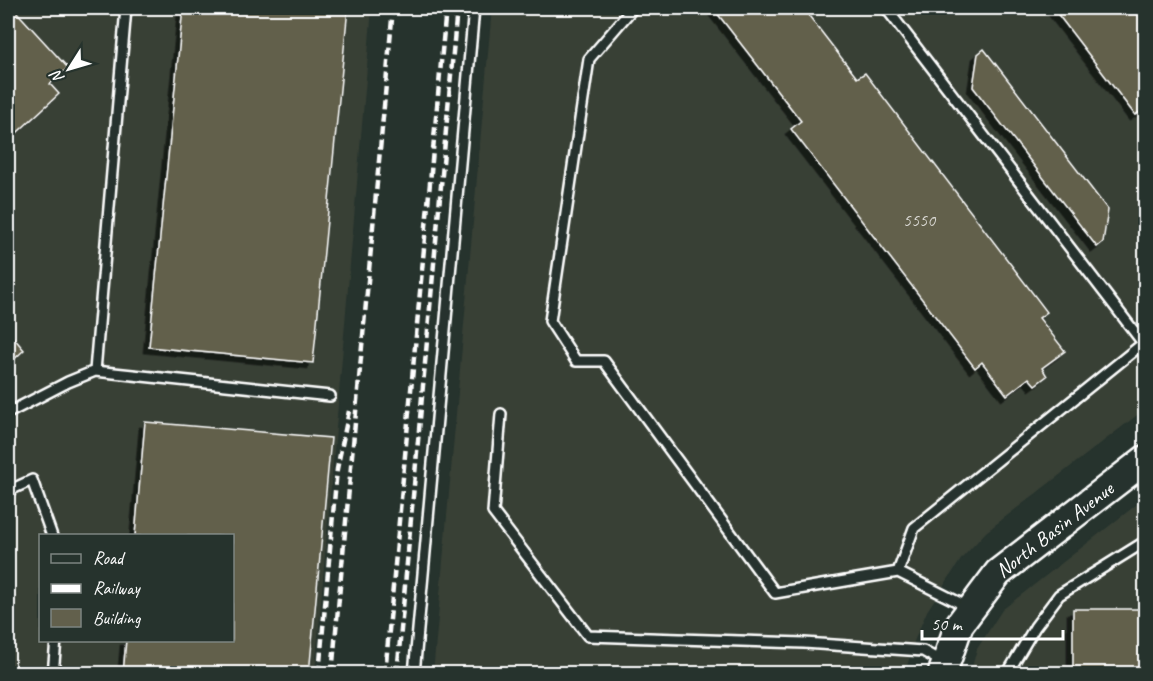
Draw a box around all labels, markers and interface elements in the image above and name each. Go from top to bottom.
north arrow [39,39,99,99]
text: N [45,65,69,87]
house number: 5550 [903,209,937,231]
street label: North Basin Avenue [990,475,1120,583]
legend [39,534,234,642]
text: Road [93,547,126,569]
text: Railway [93,577,141,599]
scale bar [922,603,1063,641]
text: Building [93,607,142,629]
text: 50 m [931,613,964,635]

